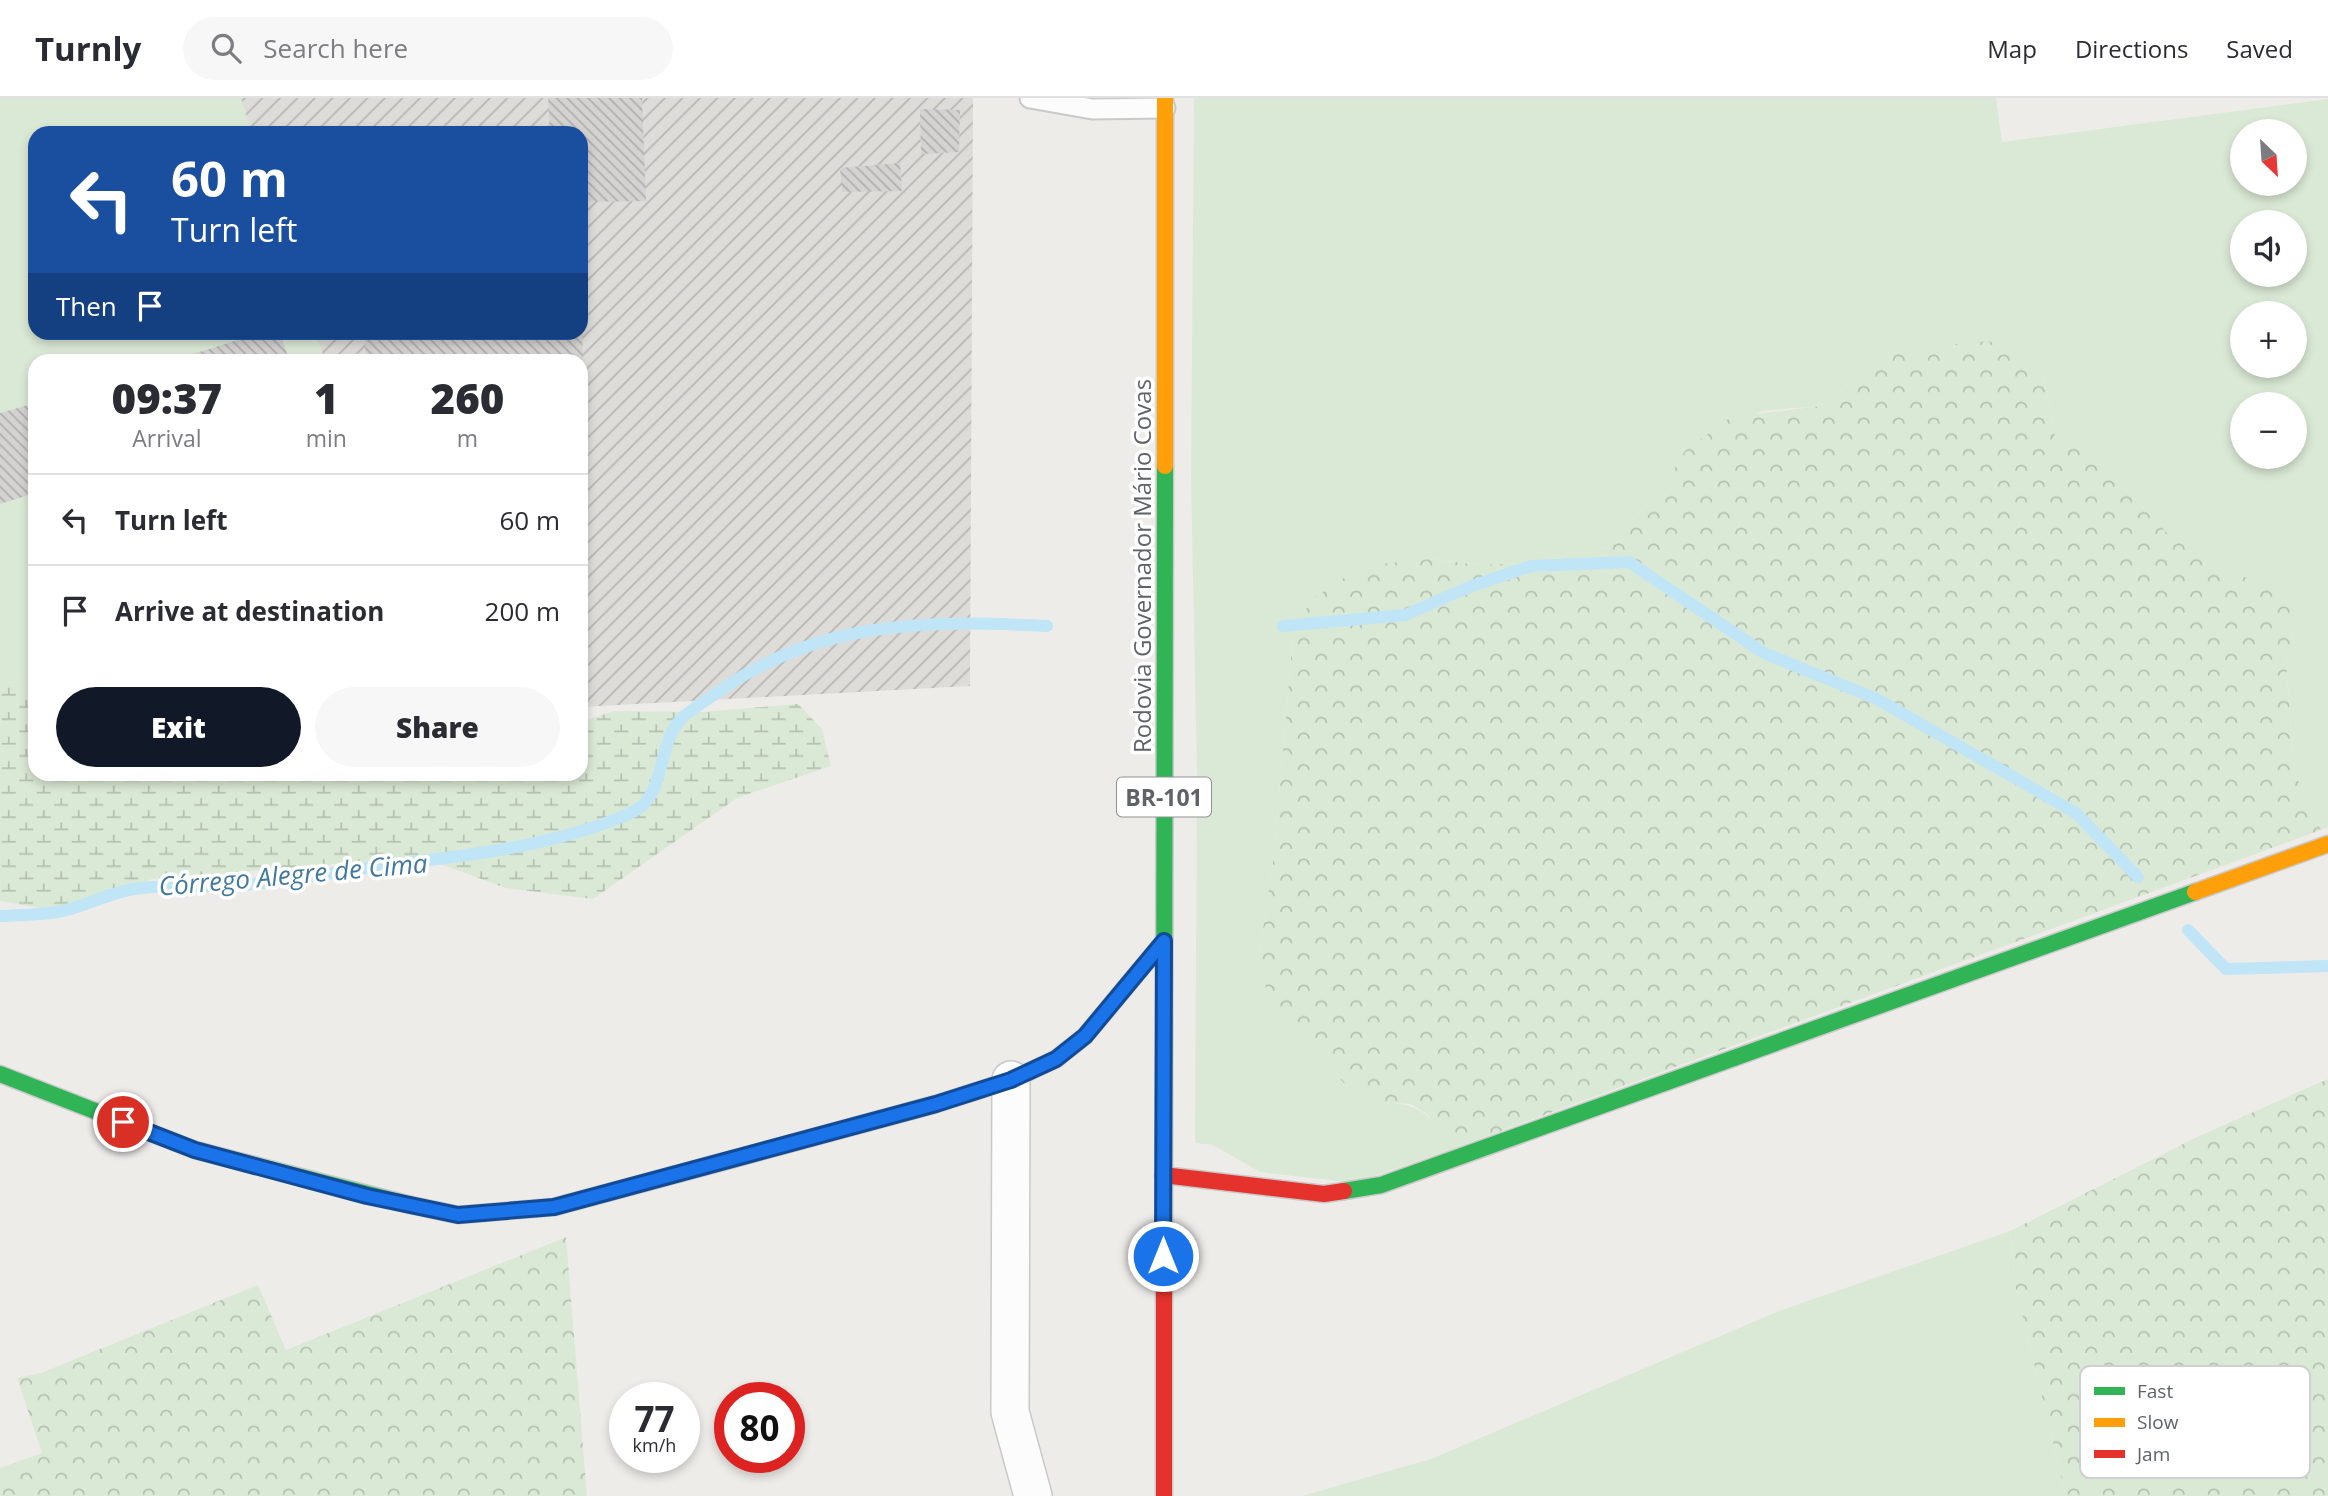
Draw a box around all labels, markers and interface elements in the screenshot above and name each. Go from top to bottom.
search box [183,17,673,80]
text: Turnly [35,26,141,71]
icon: search [207,29,245,67]
text: Search here [263,30,408,66]
text: Map [1987,32,2037,65]
text: Directions [2075,32,2188,65]
text: Saved [2226,32,2293,65]
north arrow [2230,119,2306,196]
map controls [2230,119,2307,469]
text: 60 m [171,145,288,211]
icon: left [56,154,147,245]
text: Turn left [171,208,297,251]
button: sound [2230,210,2307,287]
icon: arrive [131,287,169,325]
text: Then [56,288,117,324]
button: + [2230,301,2307,378]
text: 09:37 [112,369,222,426]
text: 1 [314,369,339,426]
text: 260 [431,369,504,426]
street label: Rodovia Governador Mário Covas [1125,379,1158,753]
button: − [2230,392,2307,469]
text: Arrival [132,422,202,454]
text: min [306,422,347,454]
text: m [457,422,478,454]
icon: left [56,501,94,539]
text: Turn left [115,502,227,538]
text: 60 m [499,502,560,538]
icon: arrive [56,592,94,630]
text: Arrive at destination [115,593,384,629]
text: 200 m [485,593,560,629]
button: Exit [56,687,301,767]
button: Share [315,687,560,767]
road number: BR-101 [1117,778,1211,817]
water label: Córrego Alegre de Cima [157,844,429,904]
pin [93,1092,153,1152]
icon: arrive [104,1103,142,1141]
position arrow [1126,1219,1200,1293]
legend [2080,1366,2310,1478]
text: Fast [2137,1378,2173,1404]
speed limit sign: 80 [714,1382,805,1473]
text: 77 [634,1395,675,1442]
text: Slow [2137,1409,2179,1435]
text: km/h [633,1433,676,1457]
text: Jam [2135,1441,2170,1467]

